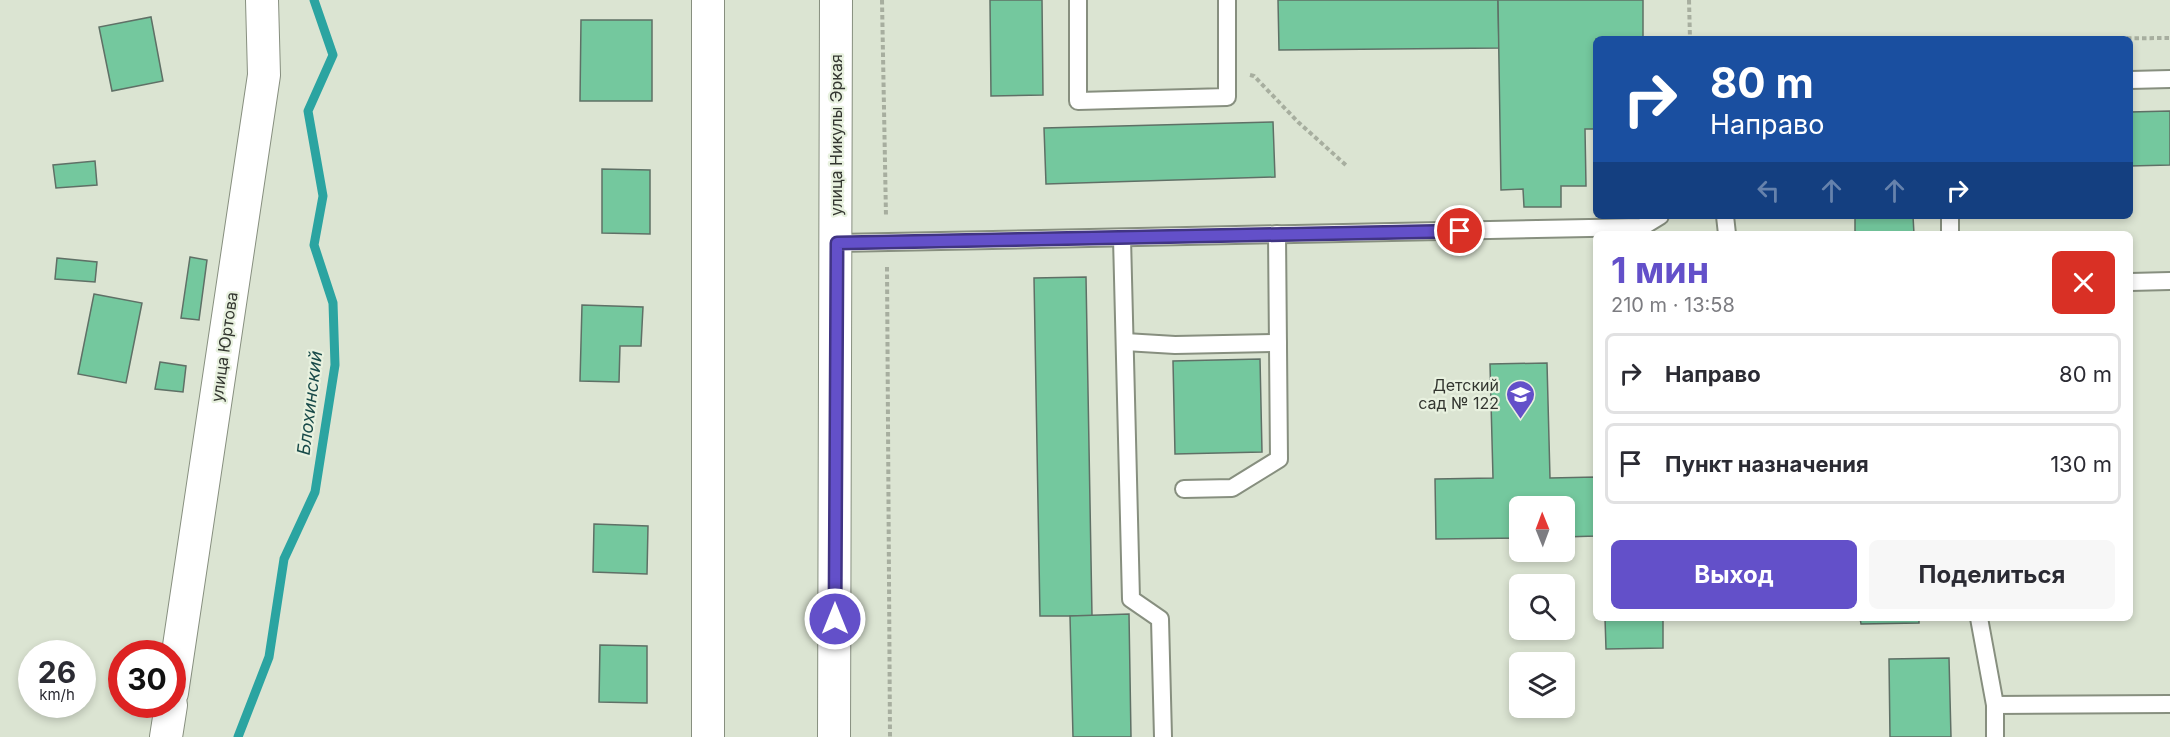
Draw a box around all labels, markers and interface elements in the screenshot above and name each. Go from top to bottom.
street label: улица Никулы Эркая [826,54,846,216]
text: 80 m [1710,57,1814,108]
icon: right [1611,60,1689,138]
text: Направо [1710,108,1825,141]
icon: left [1752,174,1785,207]
icon: ahead [1815,174,1848,207]
icon: ahead [1878,174,1911,207]
icon: right [1941,174,1974,207]
pin [1434,205,1485,256]
icon: arrive [1443,214,1476,247]
text: 1 мин [1611,248,1709,292]
button: close [2052,251,2115,314]
street label: улица Юртова [206,291,242,403]
text: 210 m · 13:58 [1611,293,1735,317]
water label: Блохинский [293,349,326,456]
icon: right [1614,357,1647,390]
text: Направо [1665,361,1761,387]
text: 80 m [2059,361,2112,387]
place label: Детский сад № 122 [1418,375,1499,413]
school or university icon: Детский сад № 122 [1504,378,1536,420]
icon: arrive [1614,447,1647,480]
text: Пункт назначения [1665,451,1869,477]
text: 130 m [2050,451,2112,477]
north arrow [1509,496,1575,562]
map controls [1509,496,1575,718]
button: Выход [1611,540,1857,609]
button: Поделиться [1869,540,2115,609]
button: search [1509,574,1575,640]
position arrow [803,587,867,651]
speed limit sign: 30 [108,640,186,718]
button: layers [1509,652,1575,718]
text: 26 [38,654,76,690]
text: km/h [39,685,75,704]

